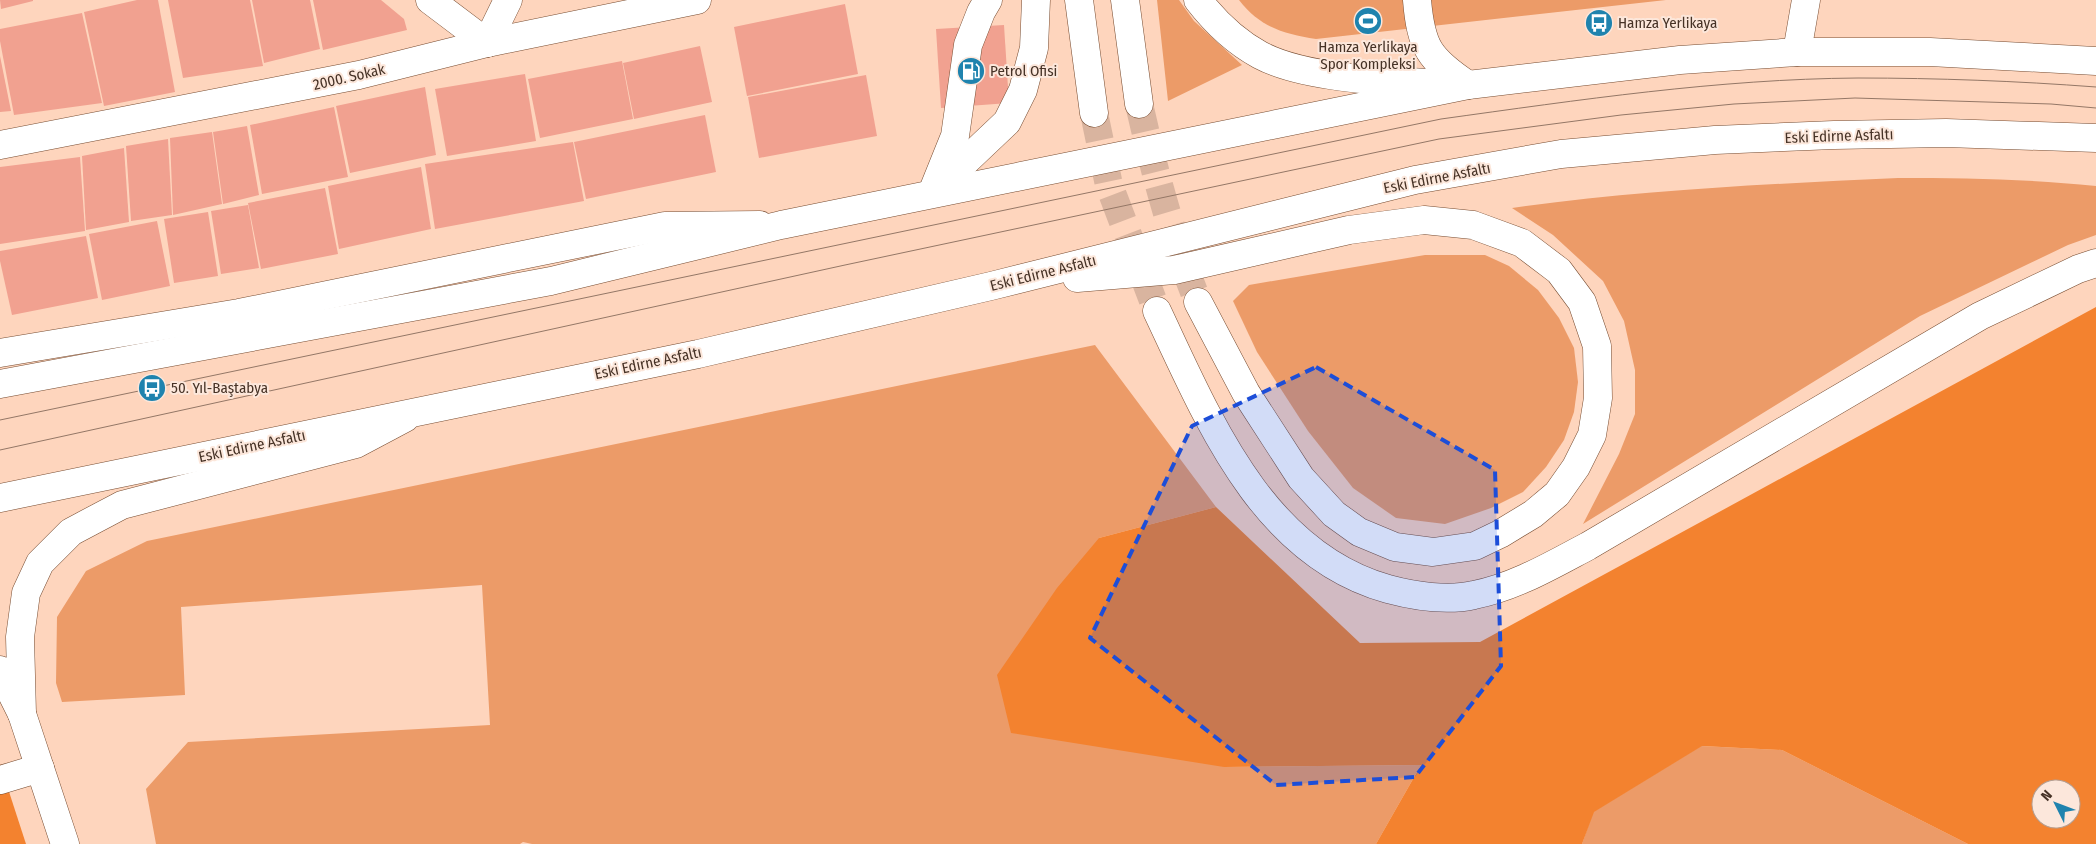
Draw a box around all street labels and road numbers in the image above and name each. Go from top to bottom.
street label: 2000. Sokak [311,60,387,94]
street label: Eski Edirne Asfaltı [1784,125,1894,147]
street label: Eski Edirne Asfaltı [1382,159,1492,197]
street label: Eski Edirne Asfaltı [988,251,1098,295]
street label: Eski Edirne Asfaltı [593,343,703,383]
street label: Eski Edirne Asfaltı [197,426,307,466]

